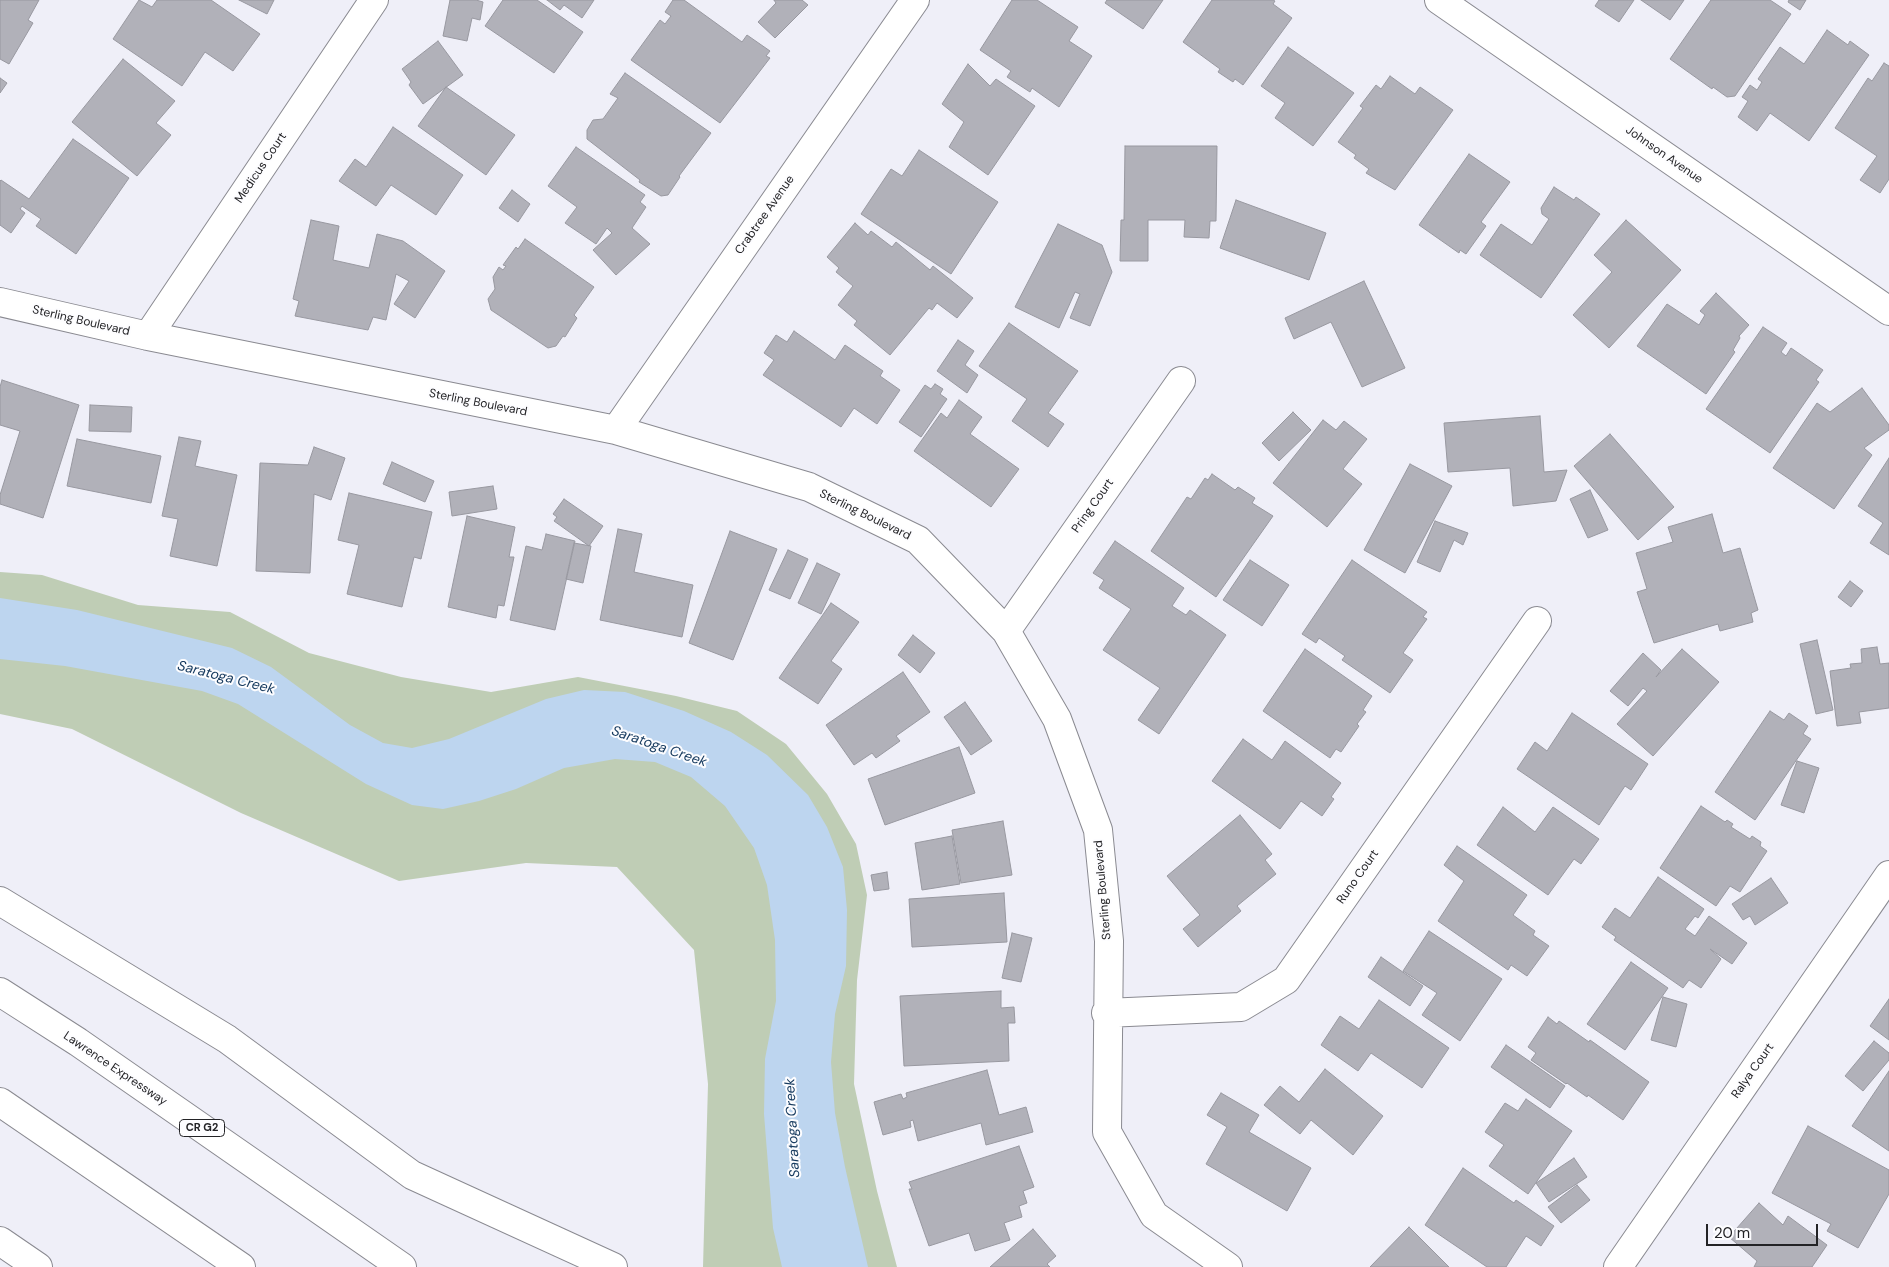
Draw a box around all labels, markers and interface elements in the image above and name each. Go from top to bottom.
street label: Johnson Avenue [1623,123,1705,187]
street label: Medicus Court [232,130,290,206]
street label: Crabtree Avenue [732,173,798,257]
street label: Sterling Boulevard [31,303,131,339]
street label: Sterling Boulevard [428,386,528,420]
street label: Pring Court [1069,476,1117,536]
street label: Sterling Boulevard [817,487,913,543]
water label: Saratoga Creek [176,658,276,698]
water label: Saratoga Creek [609,723,709,771]
street label: Sterling Boulevard [1091,840,1115,940]
street label: Runo Court [1334,847,1382,907]
street label: Lawrence Expressway [61,1029,169,1109]
street label: Ralya Court [1729,1041,1777,1101]
water label: Saratoga Creek [782,1078,804,1178]
road number: CR G2 [180,1120,224,1136]
scale bar [1709,1214,1822,1246]
text: 20 m [1714,1223,1750,1243]

